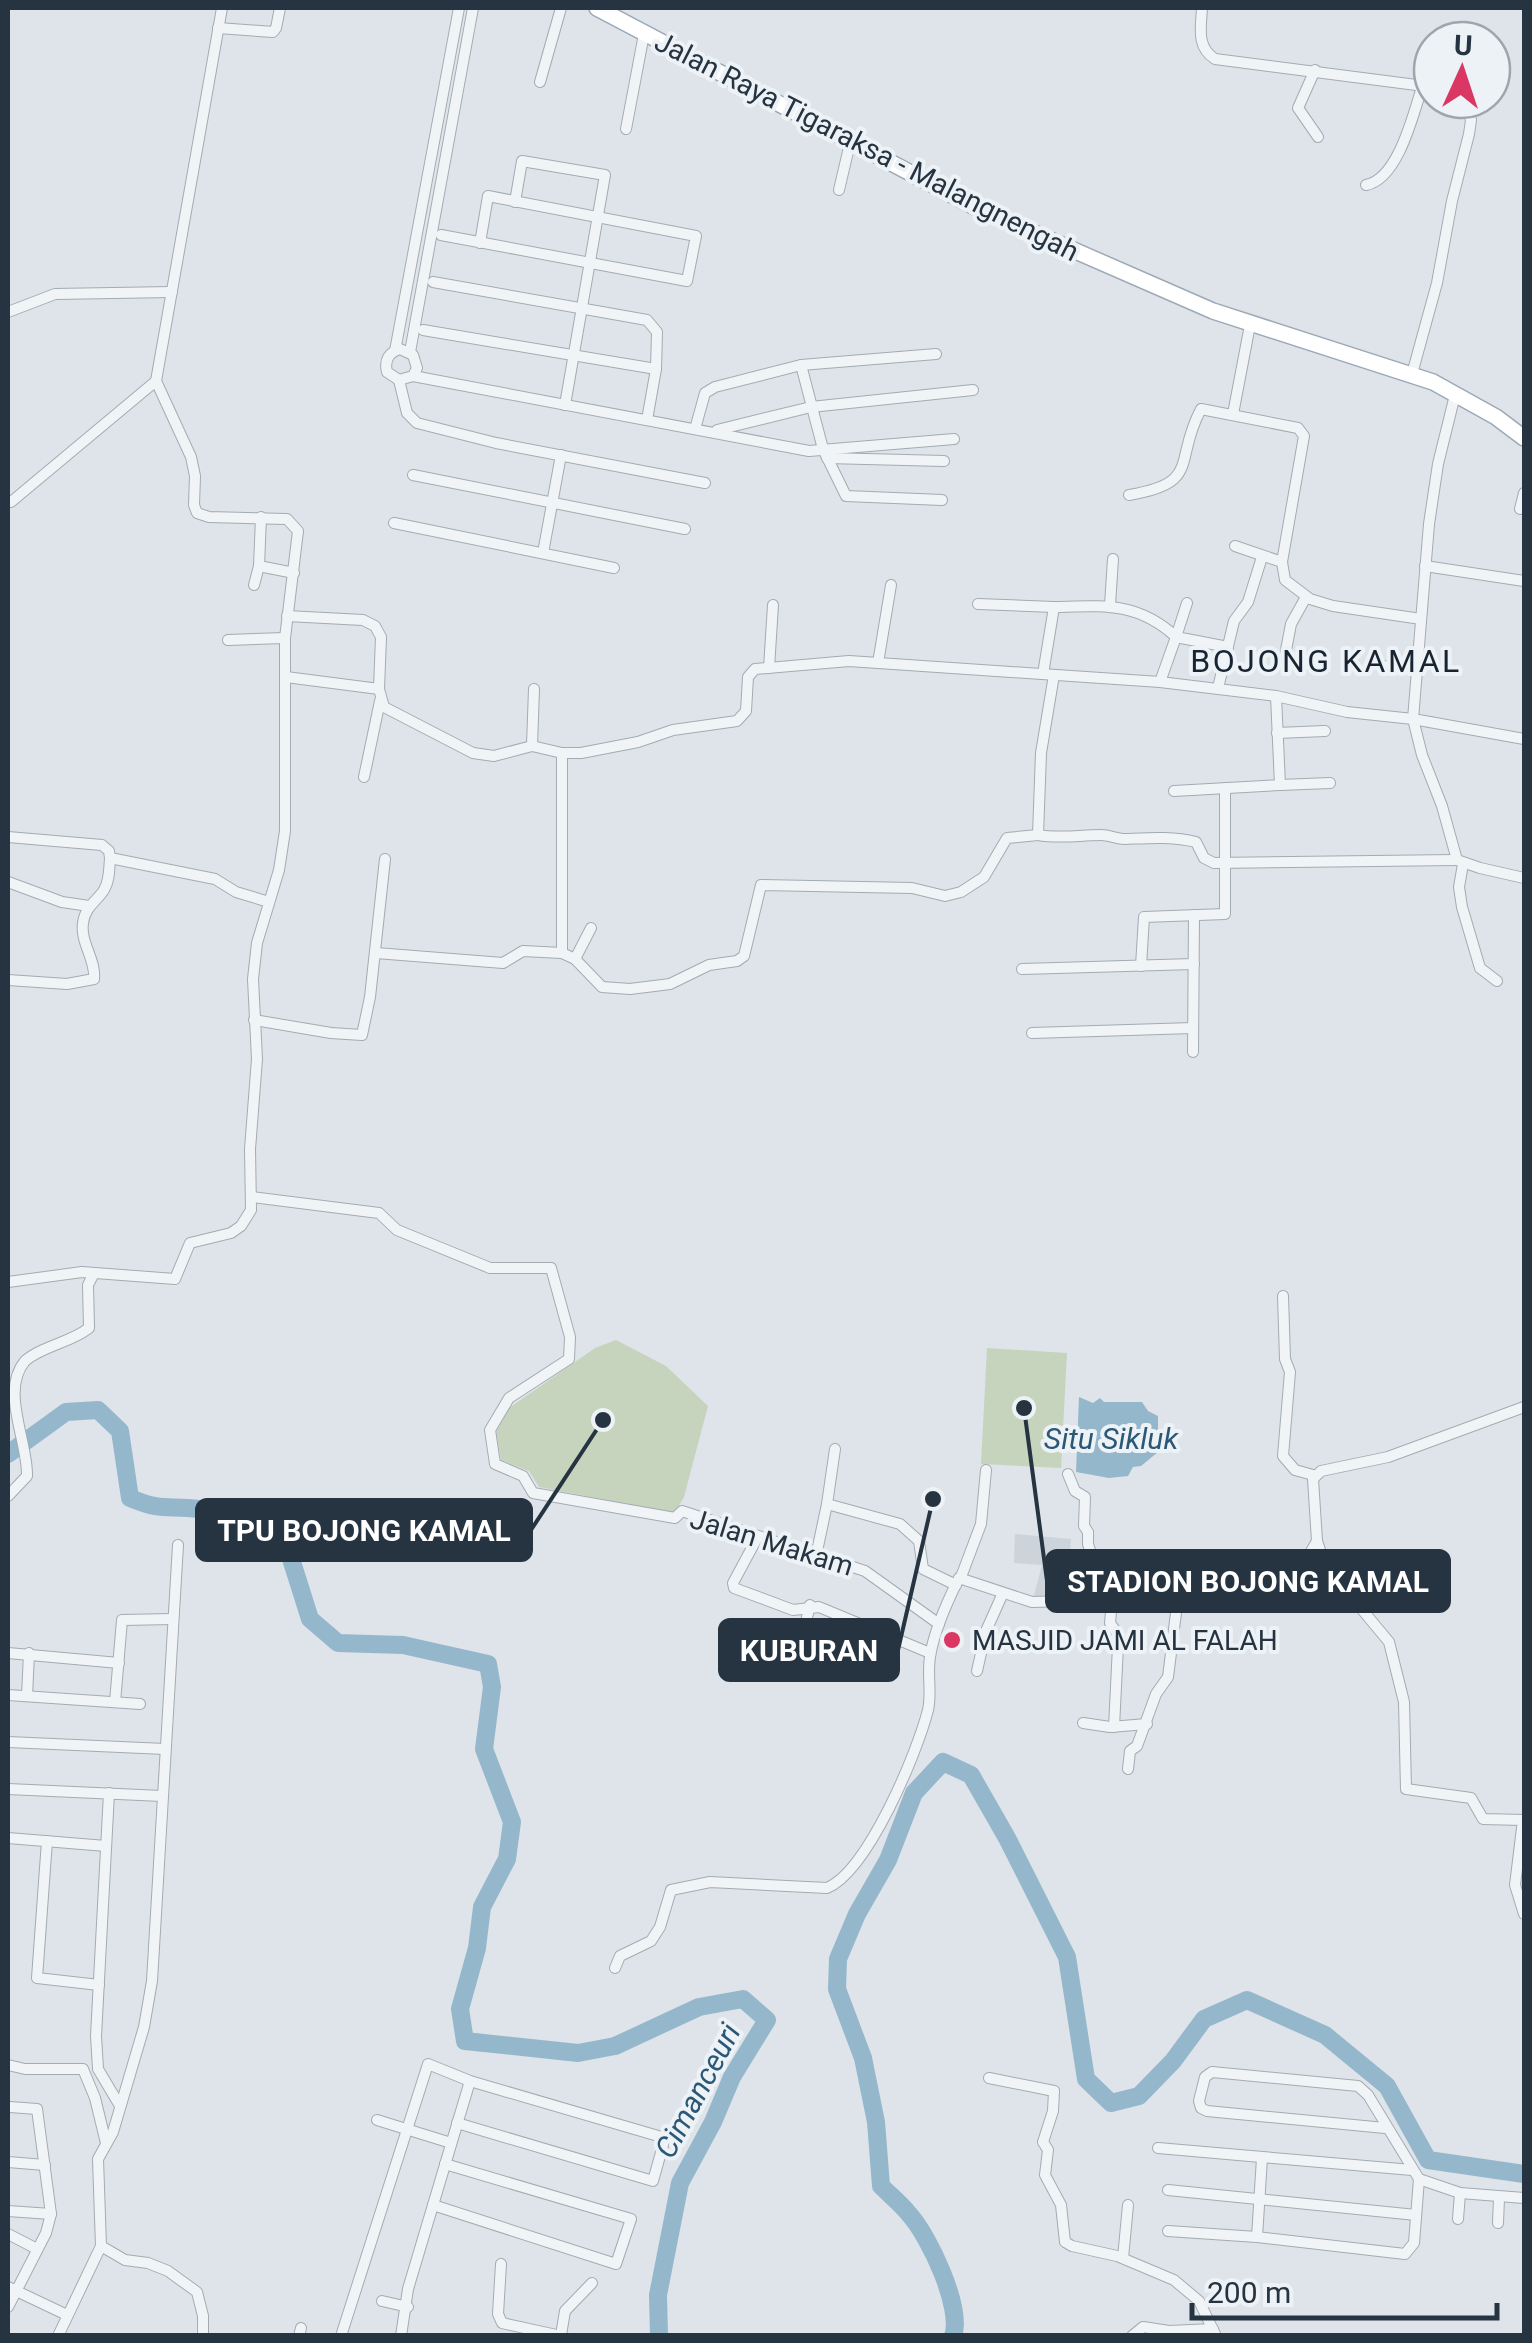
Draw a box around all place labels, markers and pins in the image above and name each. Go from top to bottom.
callout: TPU BOJONG KAMAL [197,1500,531,1560]
callout: STADION BOJONG KAMAL [1047,1551,1449,1611]
callout: KUBURAN [720,1620,898,1680]
place label: MASJID JAMI AL FALAH [972,1624,1278,1657]
marker: MASJID JAMI AL FALAH [941,1629,963,1651]

